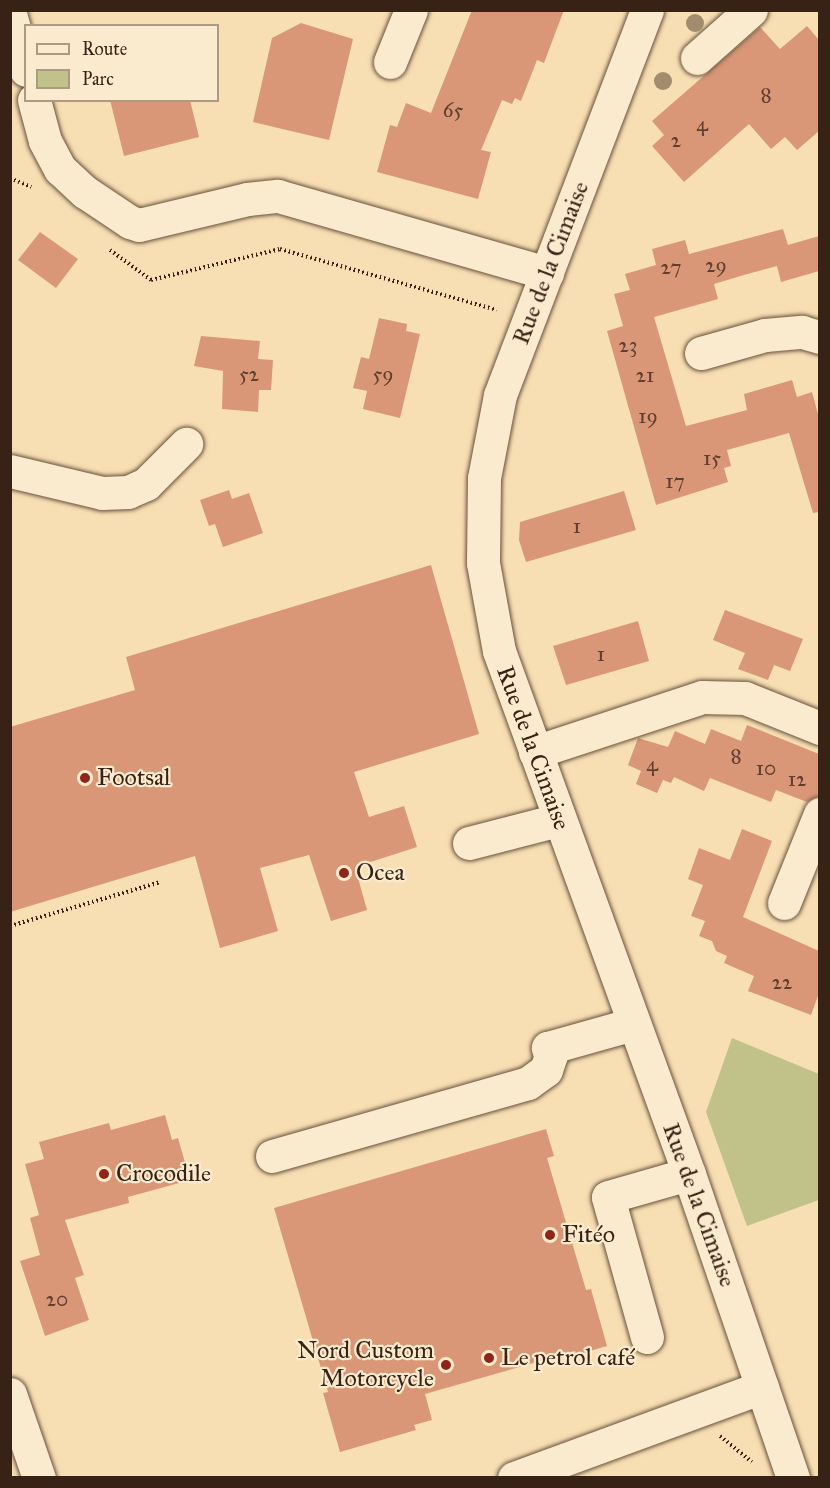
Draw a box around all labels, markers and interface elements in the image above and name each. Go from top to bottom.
legend [24,24,219,102]
text: Route [82,38,127,60]
text: Parc [82,68,114,90]
house number: 8 [760,82,772,108]
house number: 65 [443,97,463,123]
house number: 4 [696,111,708,137]
house number: 2 [671,127,681,153]
street label: Rue de la Cimaise [507,177,595,349]
house number: 29 [705,252,727,278]
house number: 27 [660,254,682,280]
house number: 23 [619,332,637,358]
house number: 52 [239,361,259,387]
house number: 59 [372,361,394,387]
house number: 21 [636,362,654,388]
house number: 19 [638,403,658,429]
house number: 15 [703,445,721,471]
house number: 17 [665,468,685,494]
house number: 1 [573,513,581,539]
house number: 1 [597,641,605,667]
street label: Rue de la Cimaise [490,662,576,834]
house number: 8 [730,743,742,769]
house number: 4 [646,751,658,777]
house number: 10 [756,755,776,781]
place label: Footsal [97,764,171,792]
house number: 12 [788,766,806,792]
marker: Footsal [78,771,92,785]
place label: Ocea [356,859,405,887]
marker: Ocea [337,866,351,880]
house number: 22 [772,969,792,995]
street label: Rue de la Cimaise [656,1119,742,1291]
place label: Crocodile [116,1160,211,1188]
marker: Crocodile [97,1167,111,1181]
place label: Fitéo [562,1221,615,1249]
marker: Fitéo [543,1228,557,1242]
house number: 20 [46,1286,68,1312]
place label: Nord Custom Motorcycle [297,1337,434,1393]
place label: Le petrol café [501,1344,635,1372]
marker: Le petrol café [482,1351,496,1365]
marker: Nord Custom Motorcycle [439,1358,453,1372]

